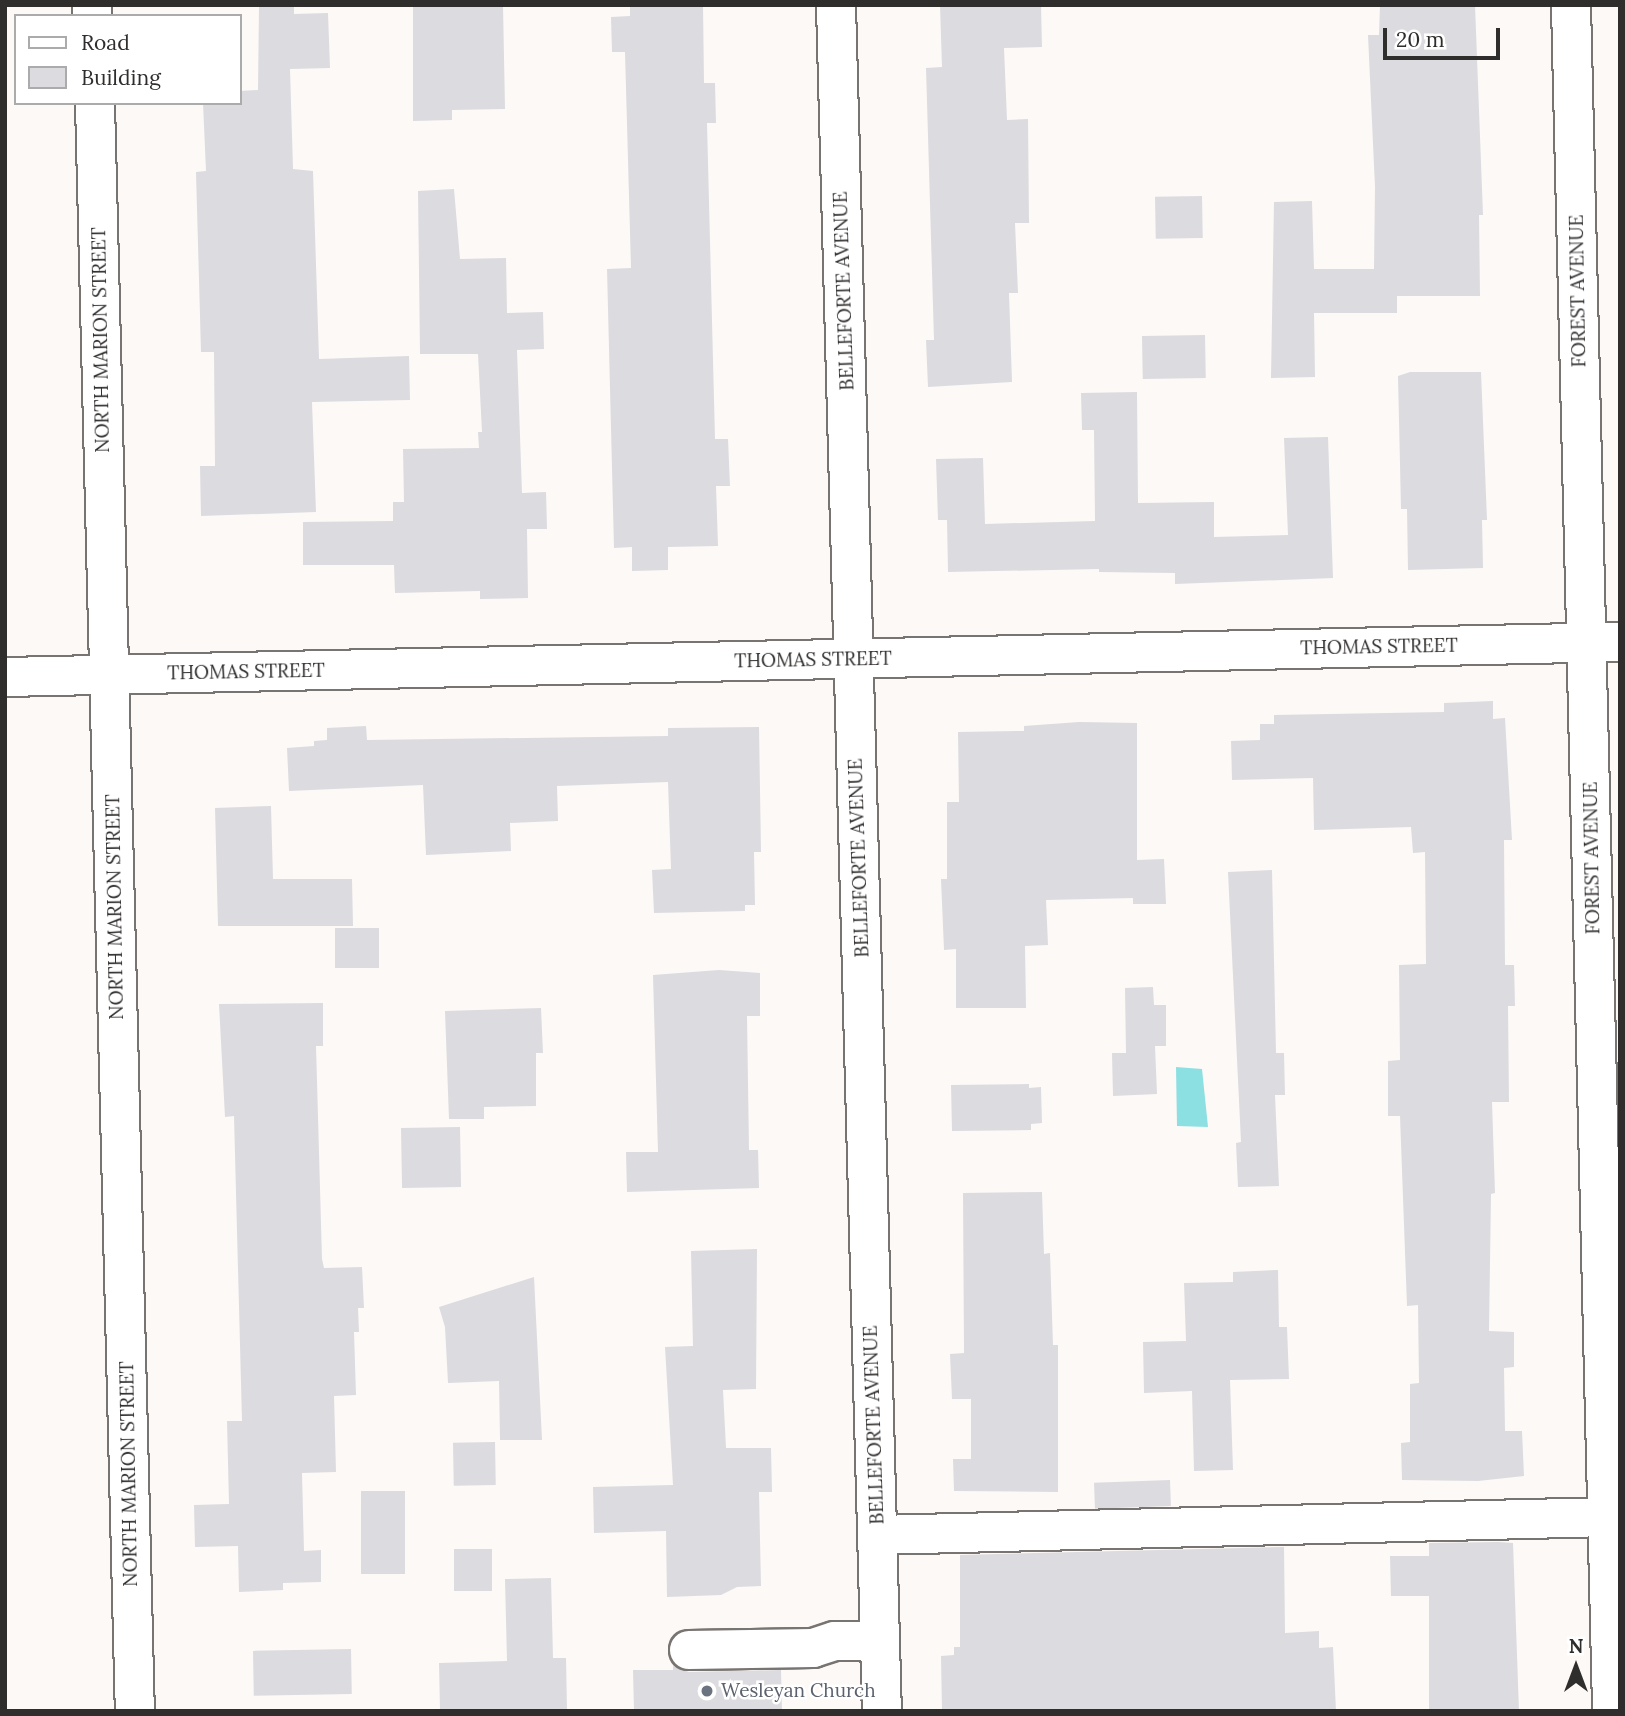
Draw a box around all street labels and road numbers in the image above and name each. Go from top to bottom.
street label: BELLEFORTE AVENUE [829,191,859,391]
street label: FOREST AVENUE [1565,214,1591,368]
street label: NORTH MARION STREET [88,227,114,453]
street label: THOMAS STREET [1300,634,1458,660]
street label: THOMAS STREET [734,647,892,673]
street label: THOMAS STREET [167,659,325,685]
street label: BELLEFORTE AVENUE [844,758,874,958]
street label: FOREST AVENUE [1579,781,1605,935]
street label: NORTH MARION STREET [102,794,128,1020]
street label: BELLEFORTE AVENUE [859,1325,889,1525]
street label: NORTH MARION STREET [116,1361,142,1587]

